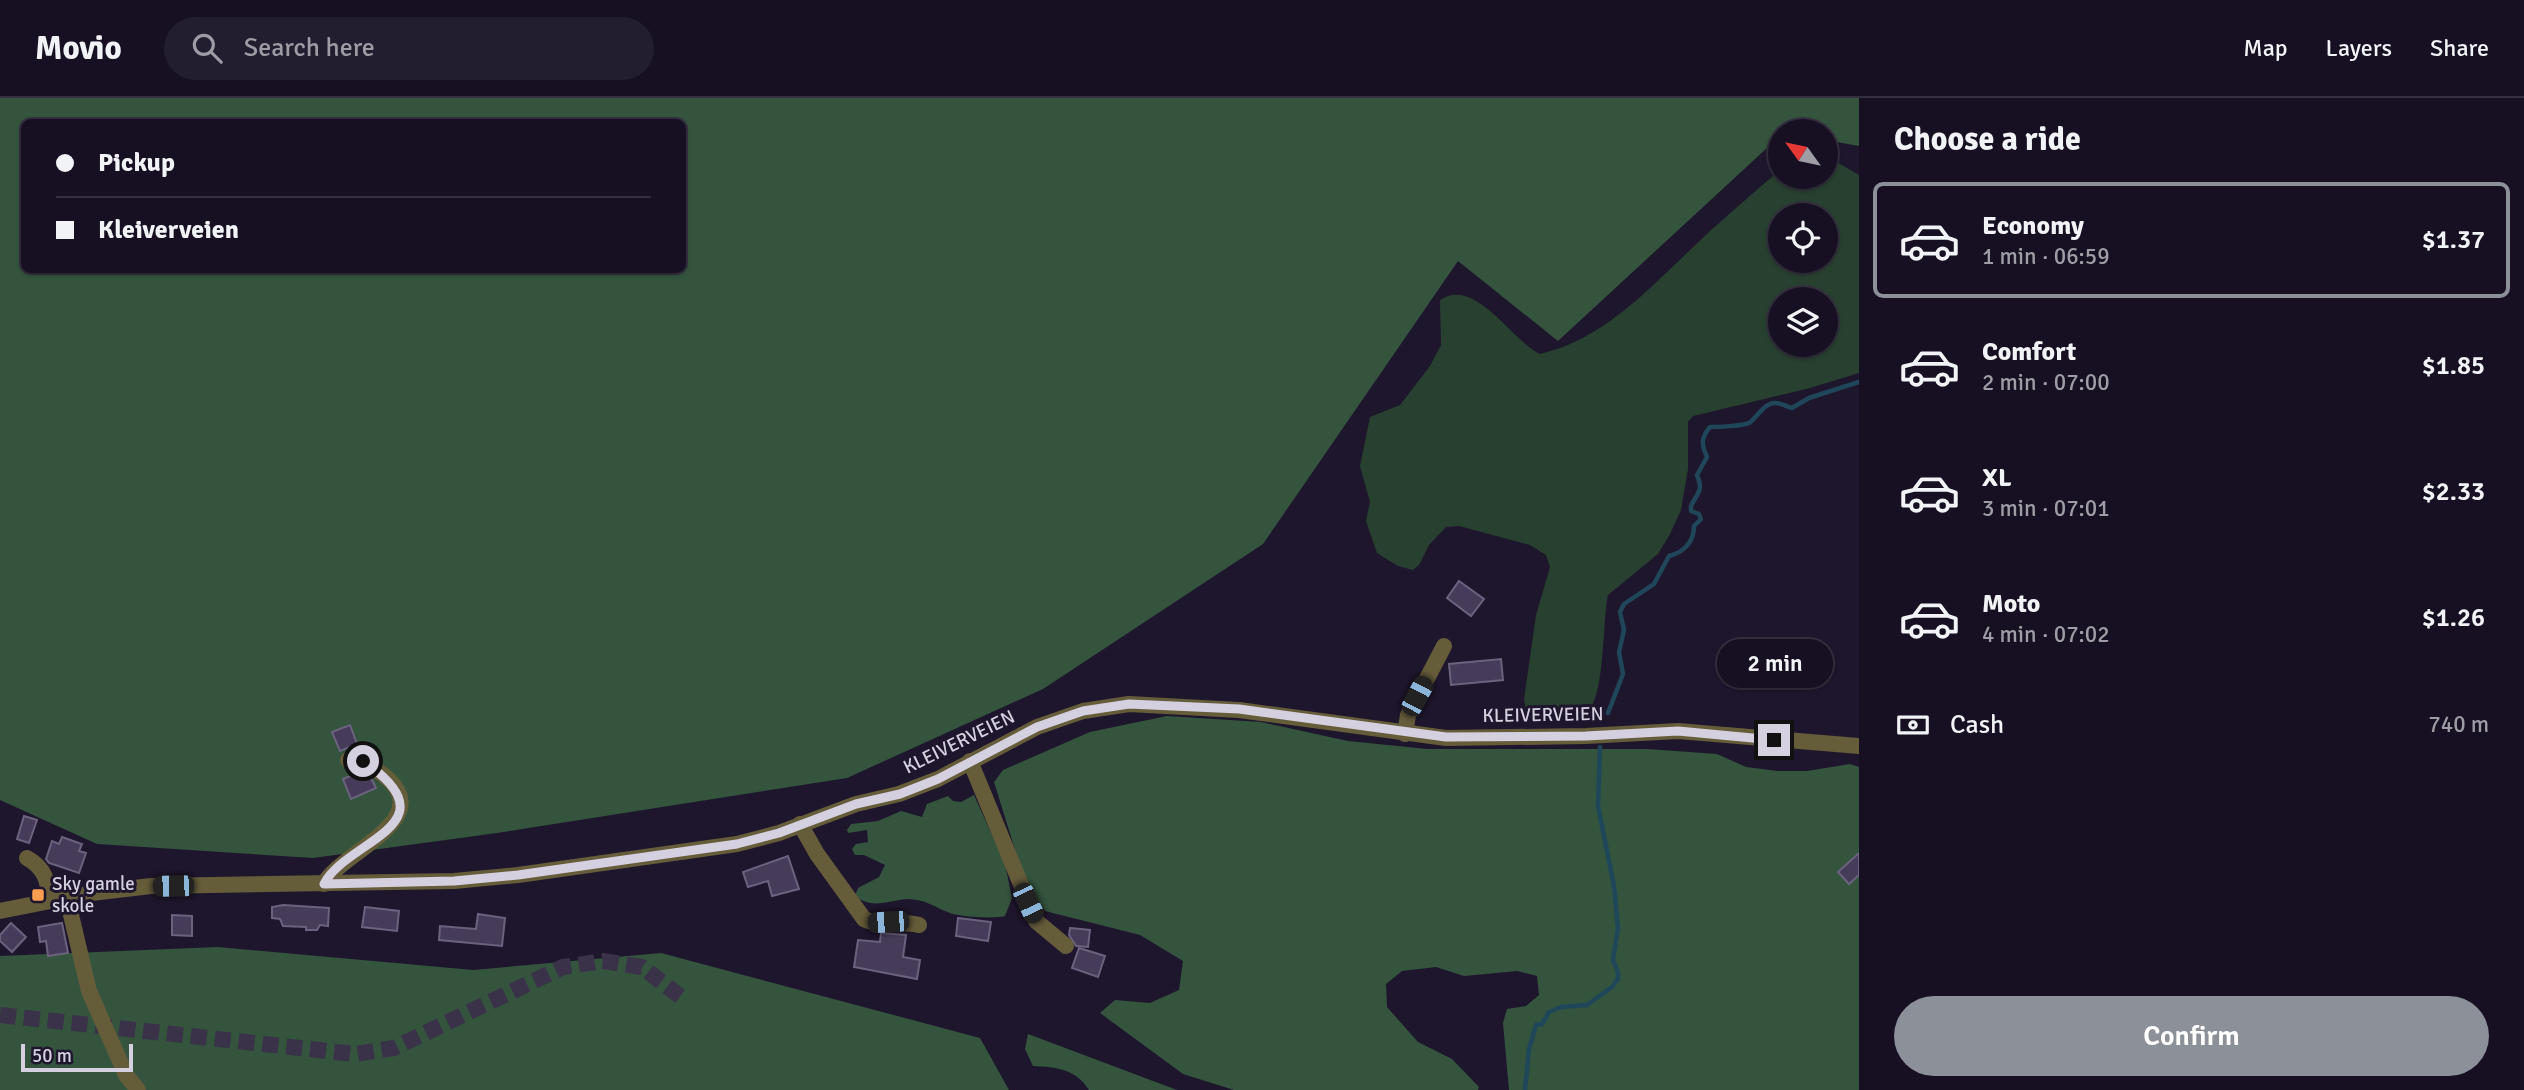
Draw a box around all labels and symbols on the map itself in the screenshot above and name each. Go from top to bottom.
north arrow [1768,119,1838,189]
callout: 2 min [1716,638,1832,688]
car [1398,673,1437,719]
street label: KLEIVERVEIEN [1482,702,1604,728]
street label: KLEIVERVEIEN [899,705,1019,779]
route end [1758,724,1790,756]
route start [347,745,379,777]
place label: Sky gamle skole [52,872,135,918]
car [152,875,195,897]
car [1010,880,1047,926]
marker: Sky gamle skole [30,887,46,903]
car [867,910,910,934]
scale bar [21,1041,133,1073]

